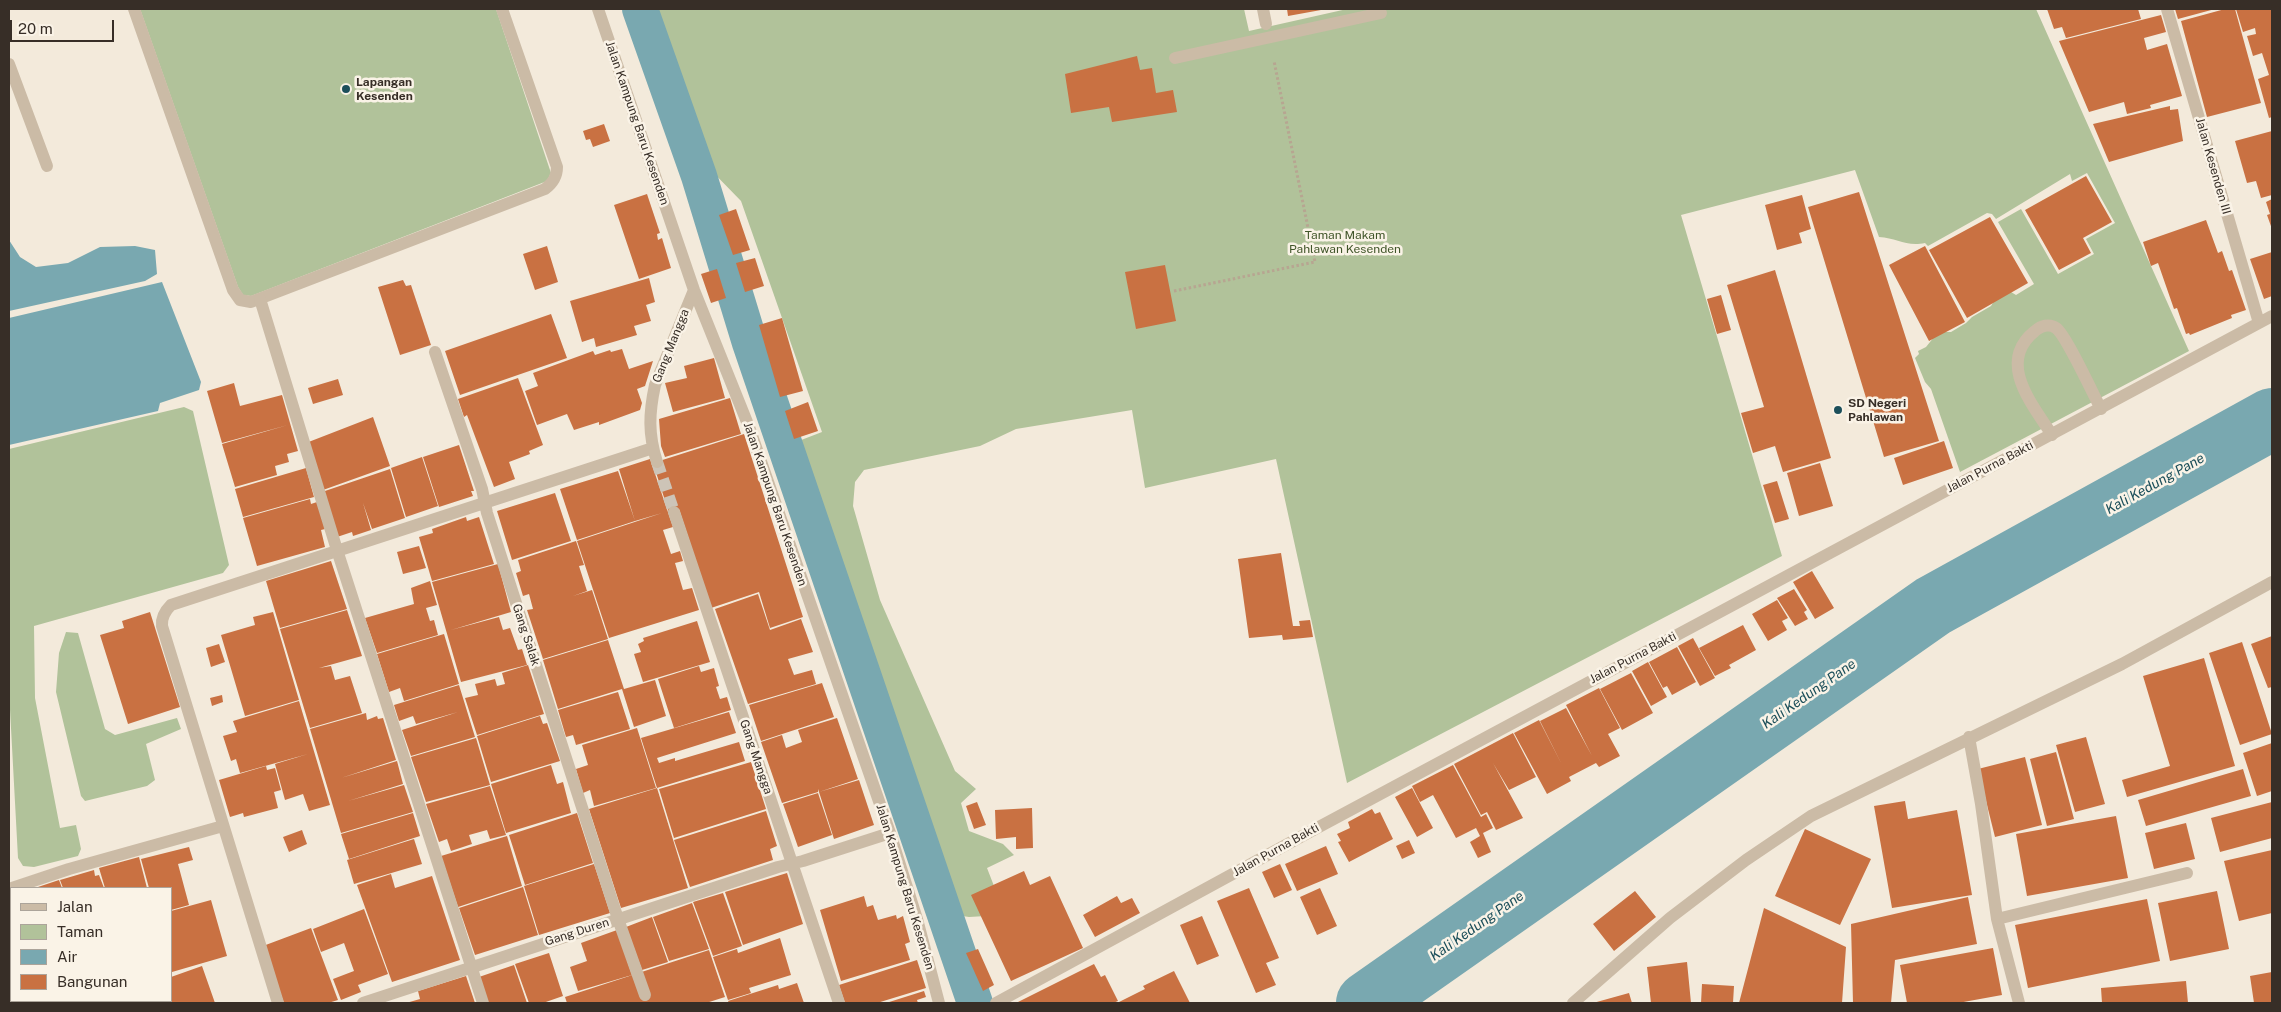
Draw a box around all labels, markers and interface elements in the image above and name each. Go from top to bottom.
scale bar [12,10,116,42]
text: 20 m [18,20,53,37]
street label: Jalan Kampung Baru Kesenden [602,39,672,207]
place label: Lapangan Kesenden [356,75,413,103]
marker: Lapangan Kesenden [340,83,352,95]
street label: Jalan Kesenden III [2192,116,2234,216]
park label: Taman Makam Pahlawan Kesenden [1289,228,1401,256]
street label: Gang Mangga [650,307,692,385]
place label: SD Negeri Pahlawan [1848,396,1906,424]
marker: SD Negeri Pahlawan [1832,404,1844,416]
street label: Jalan Kampung Baru Kesenden [740,420,810,588]
street label: Jalan Purna Bakti [1944,438,2036,496]
water label: Kali Kedung Pane [2102,450,2208,518]
street label: Gang Salak [509,602,543,668]
street label: Jalan Purna Bakti [1587,629,1679,687]
water label: Kali Kedung Pane [1759,655,1859,733]
street label: Gang Mangga [736,718,776,796]
street label: Jalan Kampung Baru Kesenden [873,802,937,972]
street label: Jalan Purna Bakti [1231,820,1321,880]
legend [10,887,172,1002]
water label: Kali Kedung Pane [1427,887,1527,965]
text: Jalan [57,898,93,915]
street label: Gang Duren [543,915,611,949]
text: Taman [57,923,103,940]
text: Air [57,948,77,965]
text: Bangunan [57,973,128,990]

